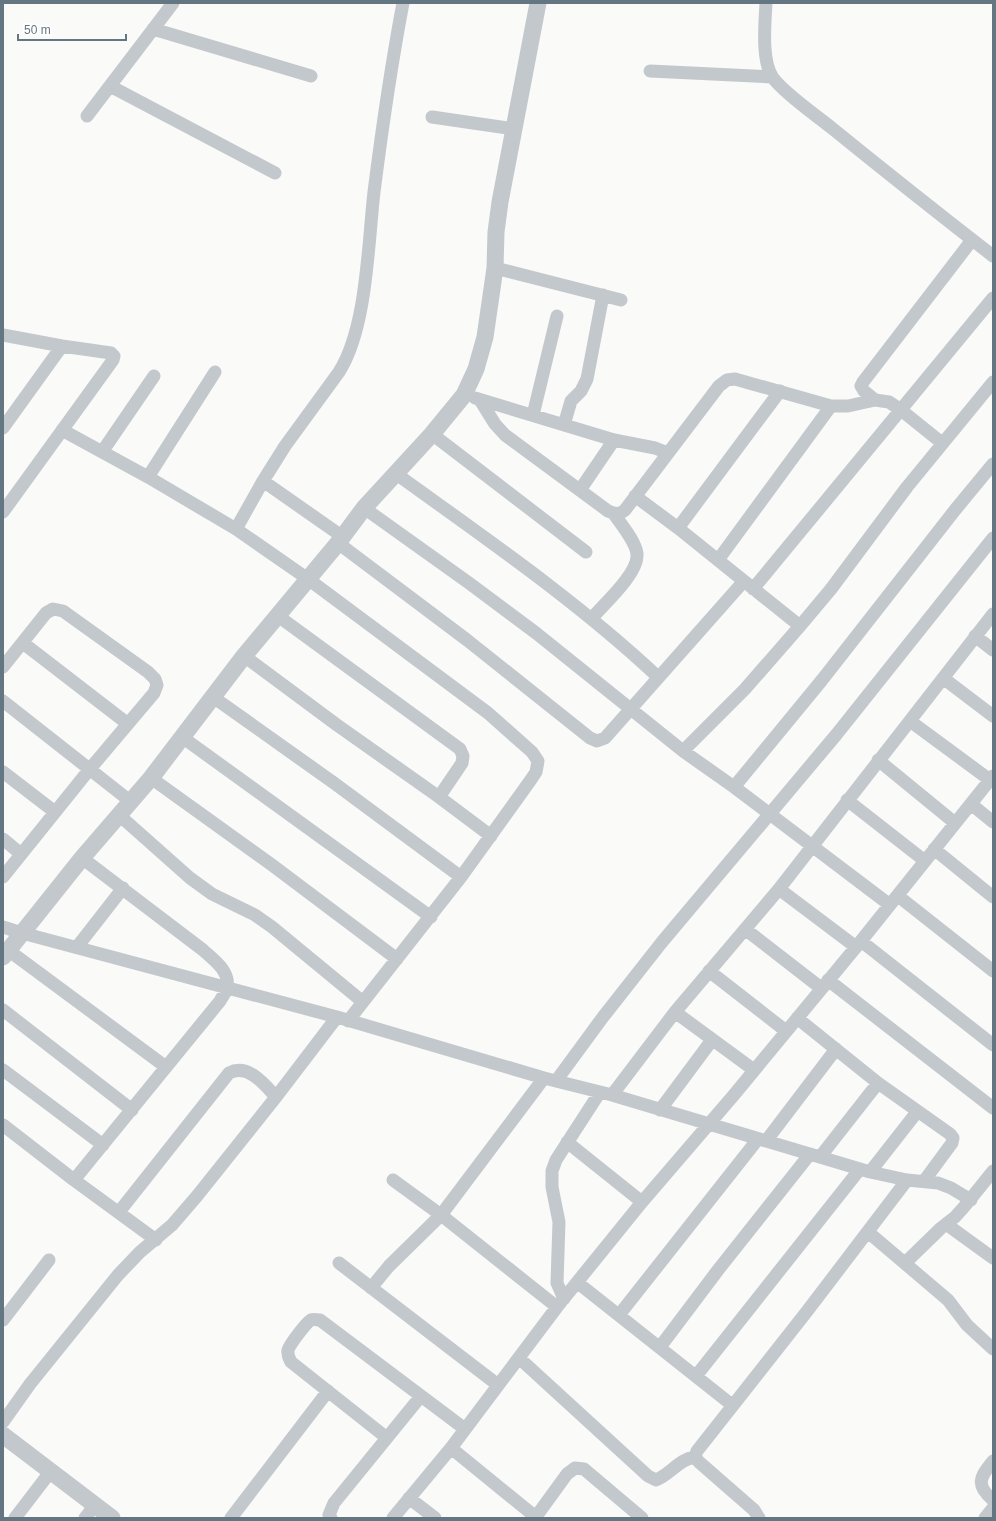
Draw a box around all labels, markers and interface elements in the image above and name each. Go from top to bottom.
scale bar [18,16,126,42]
text: 50 m [24,23,51,37]

